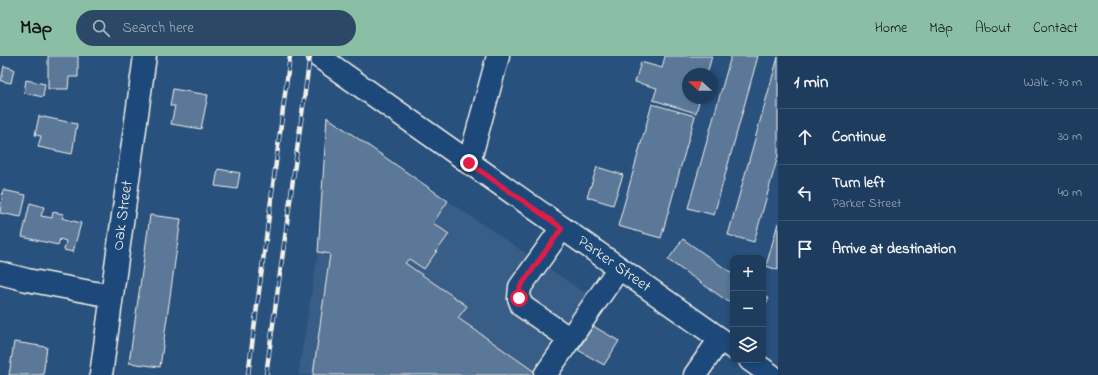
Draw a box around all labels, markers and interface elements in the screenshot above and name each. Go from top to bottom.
search box [76,10,356,46]
text: Map [20,15,52,42]
icon: search [90,17,112,39]
text: Search here [122,17,194,39]
text: Home [875,18,907,39]
text: Map [929,18,953,39]
text: About [975,18,1011,39]
text: Contact [1033,18,1078,39]
north arrow [682,68,718,104]
text: 1 min [794,70,828,95]
text: Walk · 70 m [1023,73,1082,92]
icon: ahead [794,126,816,148]
text: Continue [832,126,886,148]
text: 30 m [1058,127,1082,146]
route end [460,154,478,172]
text: Turn left [832,172,885,194]
street label: Oak Street [106,178,140,252]
icon: left [794,182,816,204]
text: 40 m [1058,183,1082,202]
text: Parker Street [832,194,901,213]
street label: Parker Street [572,230,656,299]
icon: arrive [794,238,816,260]
text: Arrive at destination [832,238,956,260]
map controls [730,255,766,363]
button: + [730,255,766,291]
route start [510,289,528,307]
button: − [730,291,766,327]
button: layers [730,327,766,363]

